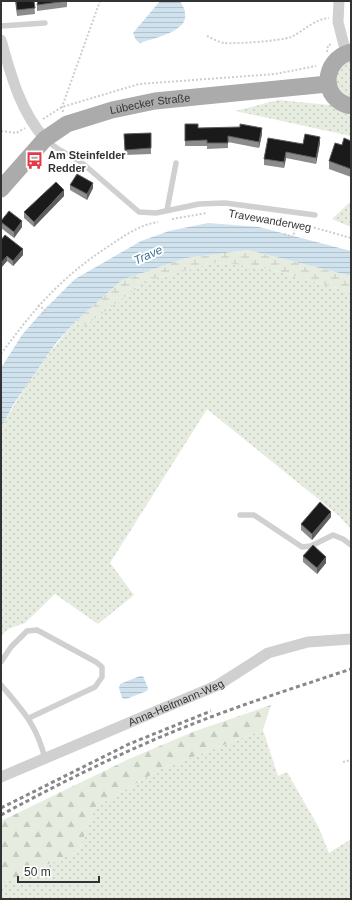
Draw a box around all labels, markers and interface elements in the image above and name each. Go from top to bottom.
street label: Lübecker Straße [109,92,191,116]
place label: Am Steinfelder Redder [48,149,126,174]
bus stop icon: Am Steinfelder Redder [25,151,45,171]
street label: Travewanderweg [228,207,312,233]
water label: Trave [132,242,165,267]
street label: Anna-Heitmann-Weg [126,677,226,728]
scale bar [18,858,99,884]
text: 50 m [24,865,51,879]

